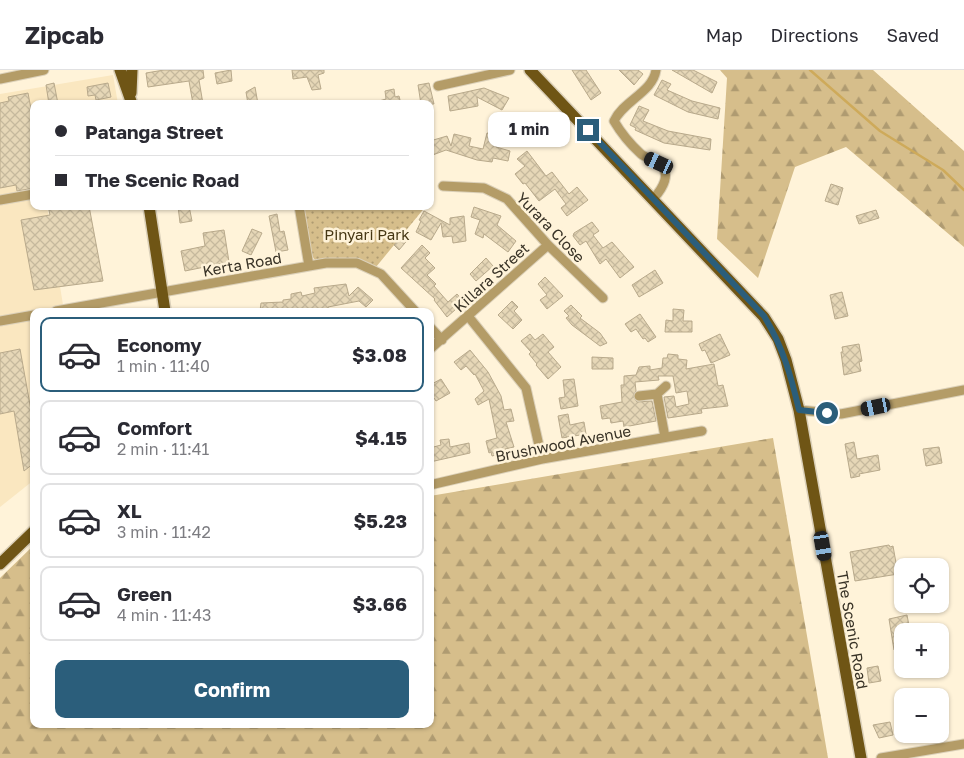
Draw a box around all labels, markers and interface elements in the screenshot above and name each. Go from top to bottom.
text: Zipcab [25,20,104,49]
text: Map [706,24,742,46]
text: Directions [770,24,858,46]
text: Saved [886,24,939,46]
callout: 1 min [488,112,570,148]
text: 1 min [509,119,549,139]
route end [577,119,599,141]
text: Patanga Street [85,120,223,143]
car [642,150,675,176]
text: The Scenic Road [85,168,239,191]
street label: Yurara Close [513,188,589,266]
park label: Pinyari Park [324,225,410,243]
street label: Killara Street [450,239,532,315]
street label: Kerta Road [201,248,283,280]
icon: car [57,332,102,377]
text: Economy [117,333,202,356]
text: $3.08 [352,343,407,366]
text: 1 min · 11:40 [117,356,210,376]
car [859,397,892,417]
route start [816,402,838,424]
icon: car [57,415,102,460]
text: Comfort [117,416,192,439]
street label: Brushwood Avenue [494,421,633,465]
text: $4.15 [355,426,407,449]
text: 2 min · 11:41 [117,439,209,459]
icon: car [57,498,102,543]
text: XL [117,499,142,522]
text: $5.23 [353,509,407,532]
text: 3 min · 11:42 [117,522,211,542]
car [813,530,832,562]
map controls [894,558,949,743]
button: locate [894,558,949,613]
street label: The Scenic Road [834,570,872,690]
icon: car [57,581,102,626]
text: Green [117,582,172,605]
text: $3.66 [352,592,407,615]
text: 4 min · 11:43 [117,605,211,625]
button: + [894,623,949,678]
button: Confirm [55,660,409,718]
button: − [894,688,949,743]

